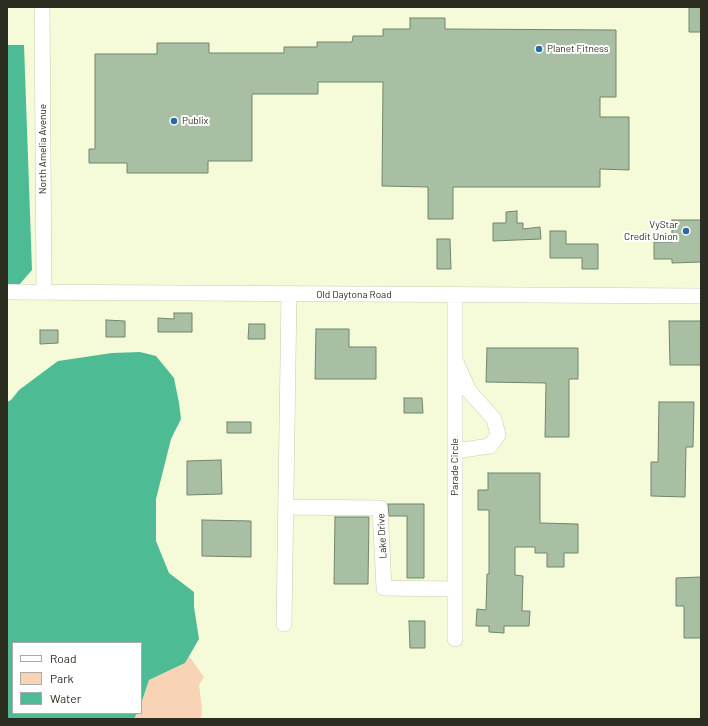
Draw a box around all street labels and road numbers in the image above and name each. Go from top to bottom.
street label: North Amelia Avenue [37,104,49,194]
street label: Old Daytona Road [316,289,392,301]
street label: Parade Circle [449,438,461,496]
street label: Lake Drive [375,513,389,559]

